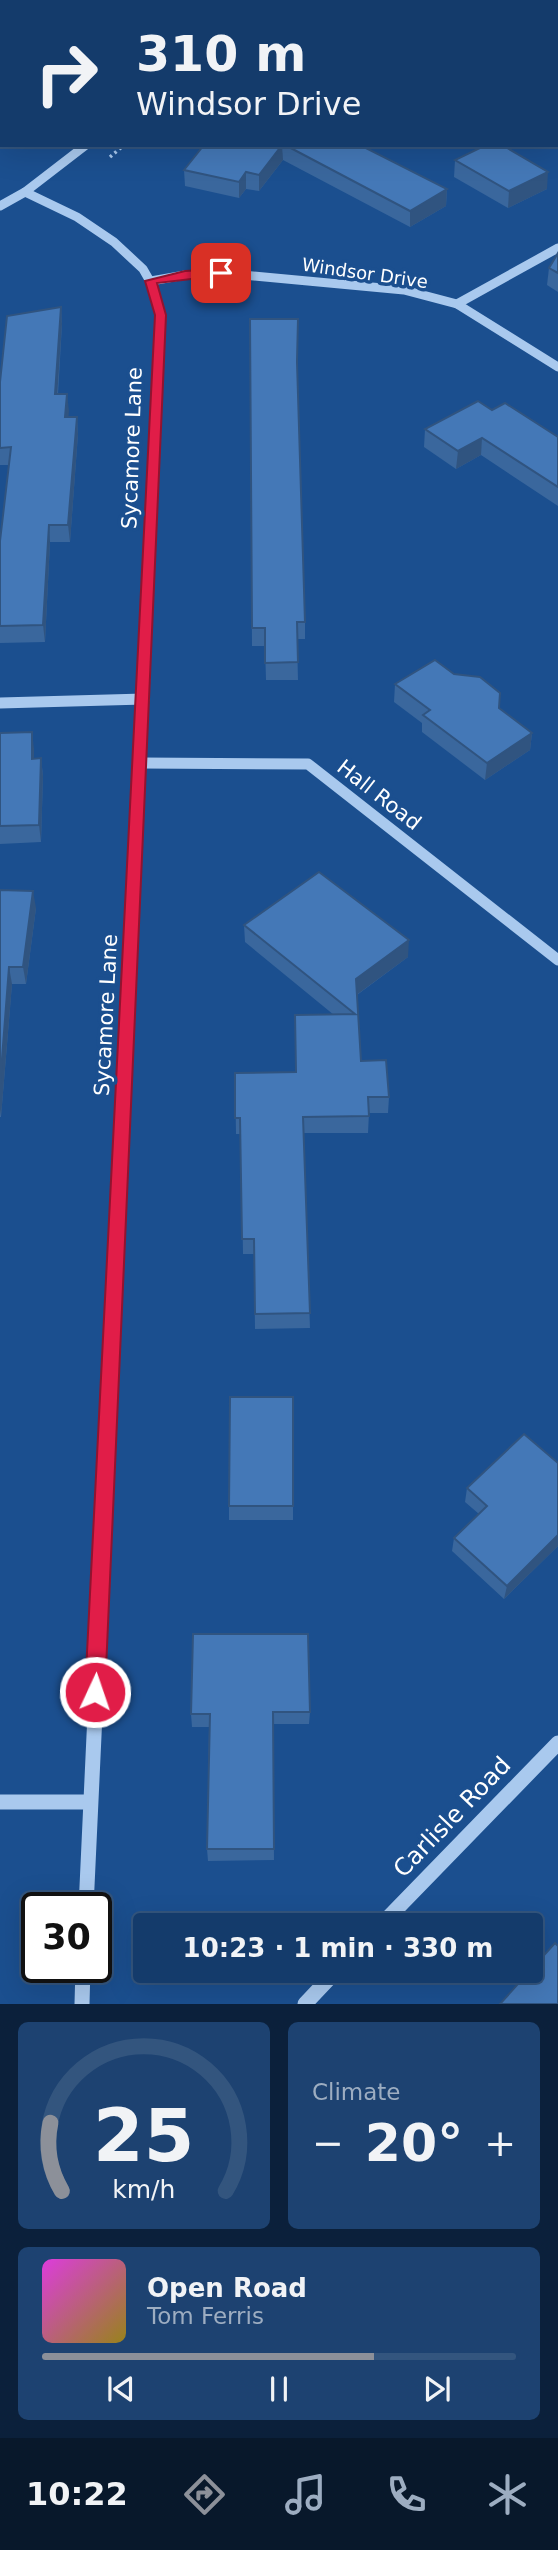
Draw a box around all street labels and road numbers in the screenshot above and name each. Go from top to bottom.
street label: Windsor Drive [301,254,429,292]
street label: Sycamore Lane [117,367,147,529]
street label: Hall Road [332,755,426,835]
street label: Sycamore Lane [90,933,122,1097]
street label: Carlisle Road [388,1751,516,1883]

